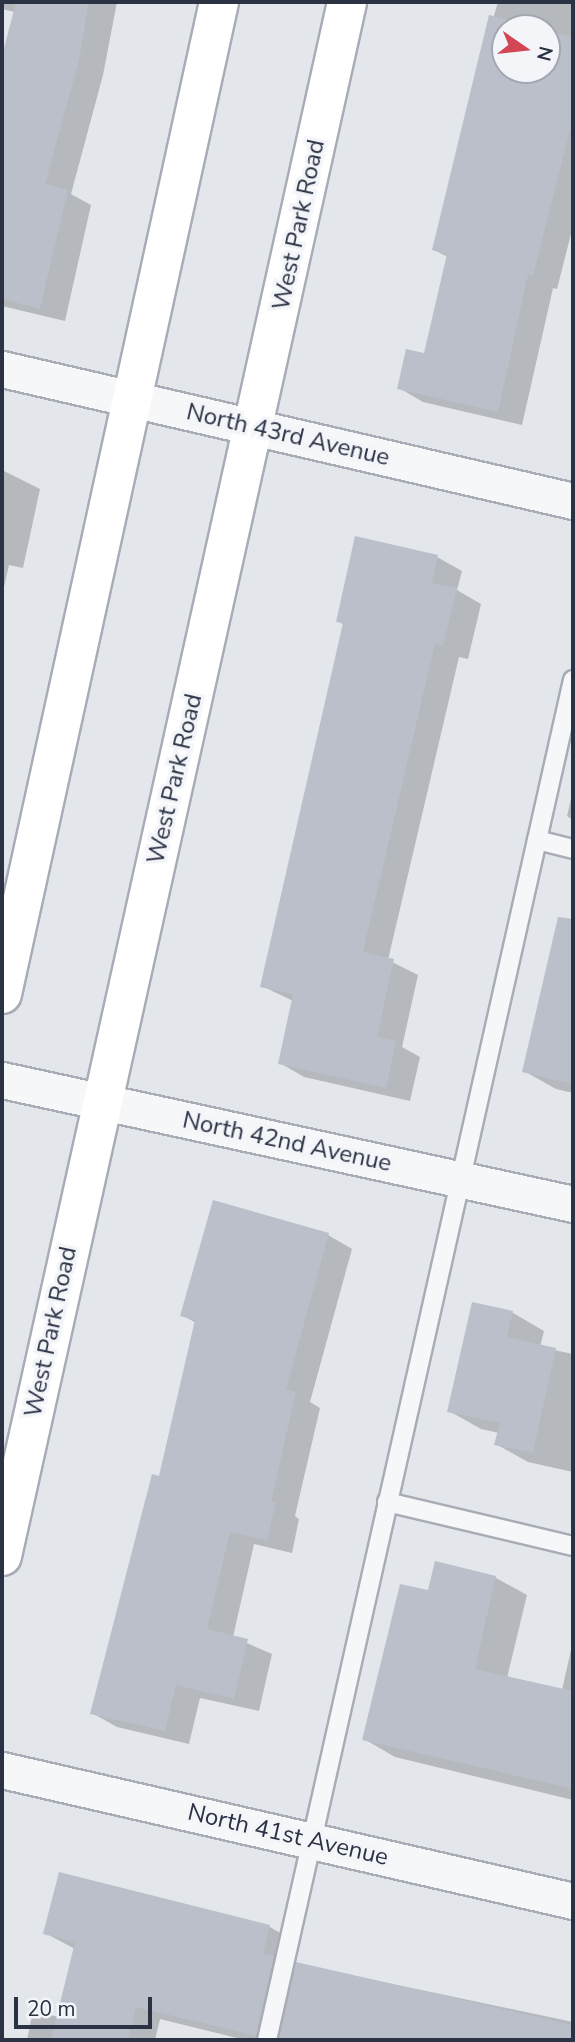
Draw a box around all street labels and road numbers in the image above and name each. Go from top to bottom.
street label: West Park Road [267,137,331,313]
street label: North 43rd Avenue [184,398,392,472]
street label: West Park Road [141,691,209,867]
street label: North 42nd Avenue [180,1106,394,1178]
street label: West Park Road [19,1244,83,1420]
street label: North 41st Avenue [185,1798,391,1872]

